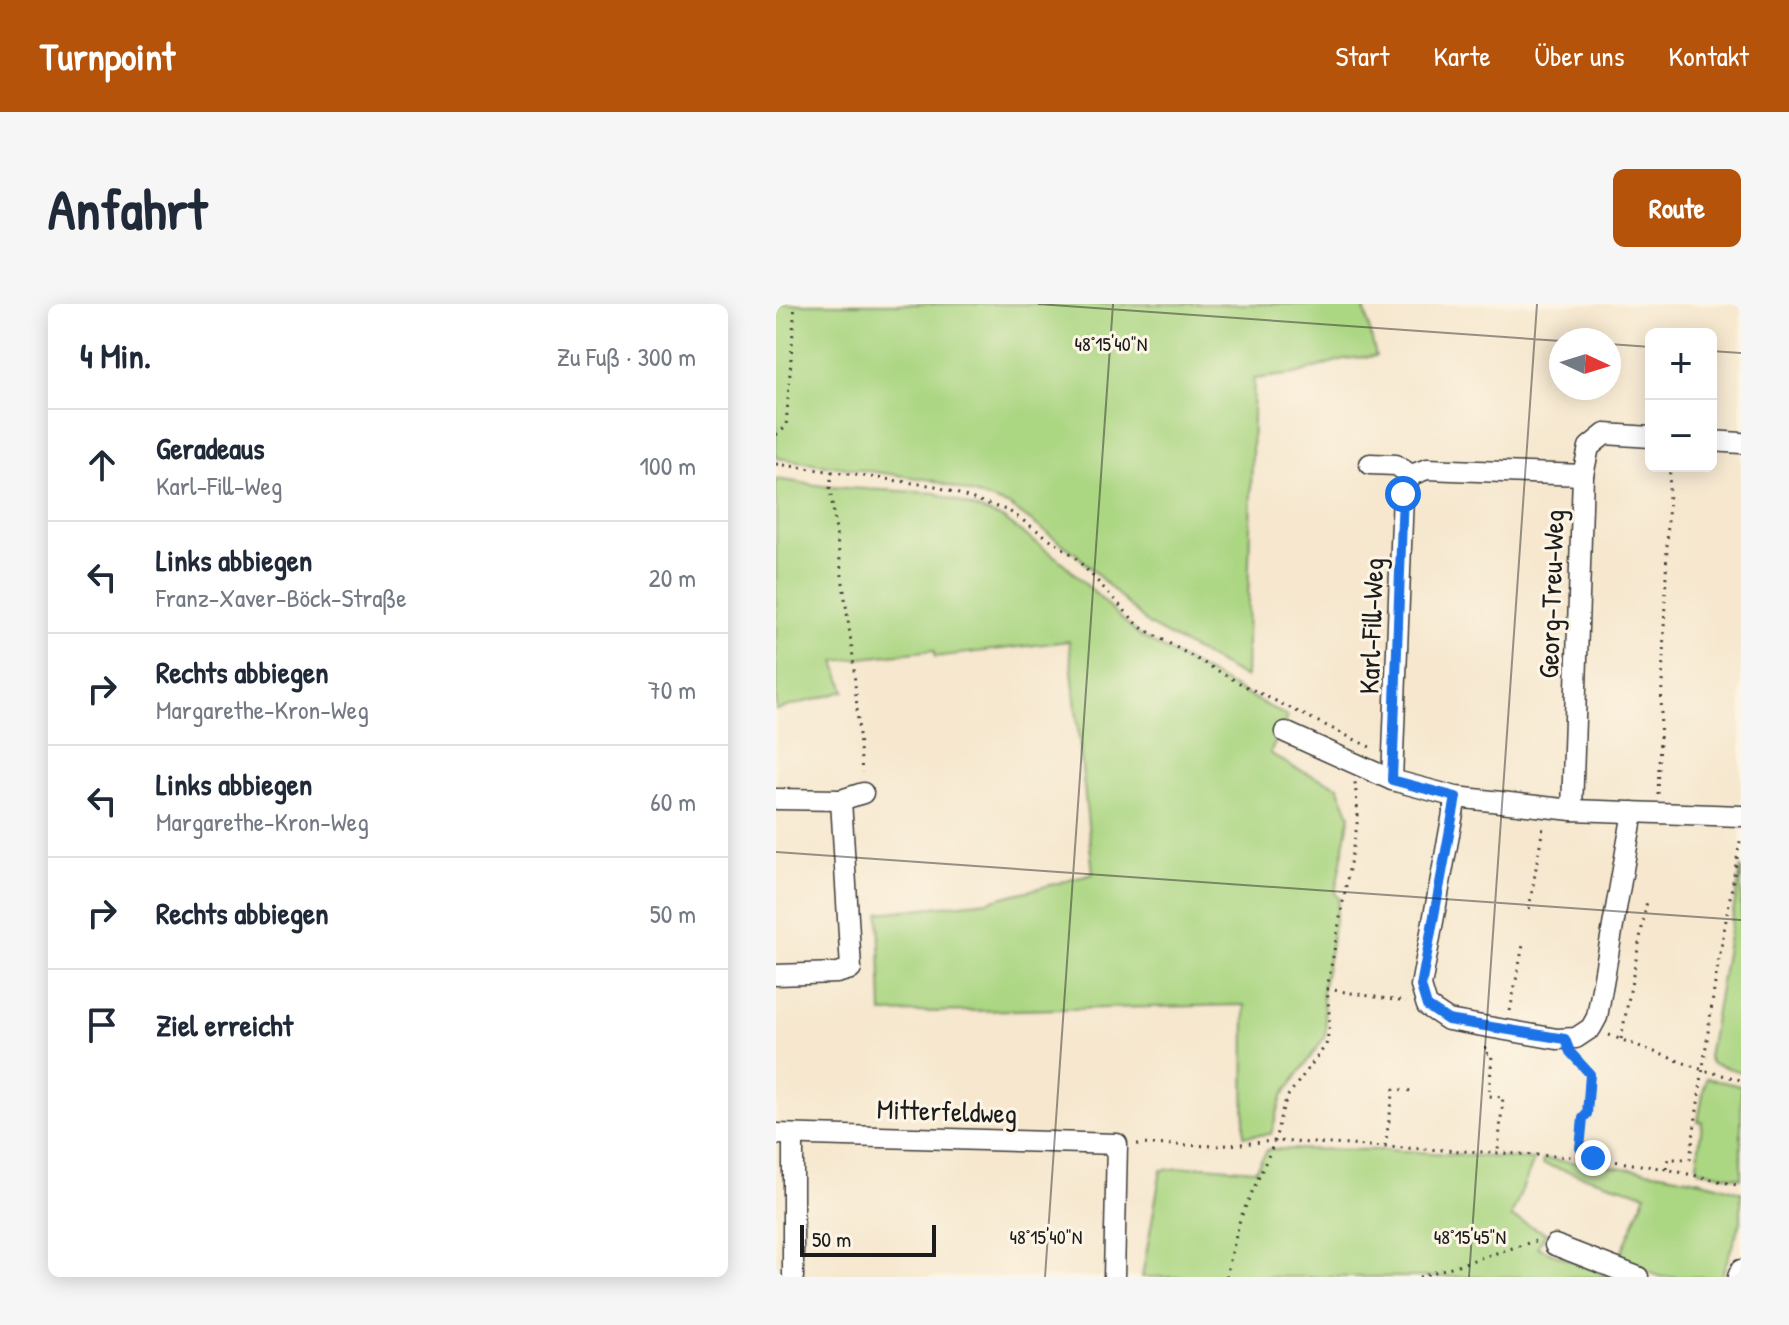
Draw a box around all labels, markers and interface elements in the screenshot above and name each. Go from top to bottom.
text: Turnpoint [40,30,175,82]
text: Start [1336,37,1389,75]
text: Karte [1433,37,1491,75]
text: Über uns [1535,37,1625,75]
text: Kontakt [1669,37,1749,75]
button: Route [1613,169,1741,247]
text: Anfahrt [48,171,207,246]
north arrow [1549,328,1621,400]
map controls [1645,328,1717,472]
button: + [1645,328,1717,400]
text: 48°15'40"N [1075,330,1147,357]
text: 4 Min. [80,333,151,379]
text: Zu Fuß · 300 m [557,339,696,374]
button: − [1645,400,1717,472]
text: Geradeaus [156,428,265,468]
icon: ahead [80,443,124,487]
text: 100 m [640,448,696,483]
text: Karl-Fill-Weg [156,468,282,503]
route start [1385,476,1421,512]
street label: Georg-Treu-Weg [1529,509,1573,679]
text: Links abbiegen [156,540,312,580]
icon: left [80,555,124,599]
street label: Karl-Fill-Weg [1350,557,1392,695]
text: 20 m [649,560,696,595]
text: Franz-Xaver-Böck-Straße [156,580,407,615]
text: Rechts abbiegen [156,652,329,692]
icon: right [80,667,124,711]
text: 70 m [648,672,696,707]
text: Margarethe-Kron-Weg [156,692,369,727]
text: Links abbiegen [156,764,312,804]
icon: left [80,779,124,823]
text: 60 m [650,784,696,819]
text: Margarethe-Kron-Weg [156,804,369,839]
icon: right [80,891,124,935]
text: Rechts abbiegen [156,893,329,933]
text: 50 m [650,896,696,931]
icon: arrive [80,1003,124,1047]
text: Ziel erreicht [156,1005,293,1045]
street label: Mitterfeldweg [876,1090,1018,1132]
route end [1575,1140,1611,1176]
scale bar [800,1221,936,1257]
text: 48°15'40"N [1010,1223,1082,1250]
text: 48°15'45"N [1434,1223,1506,1250]
text: 50 m [812,1224,851,1254]

